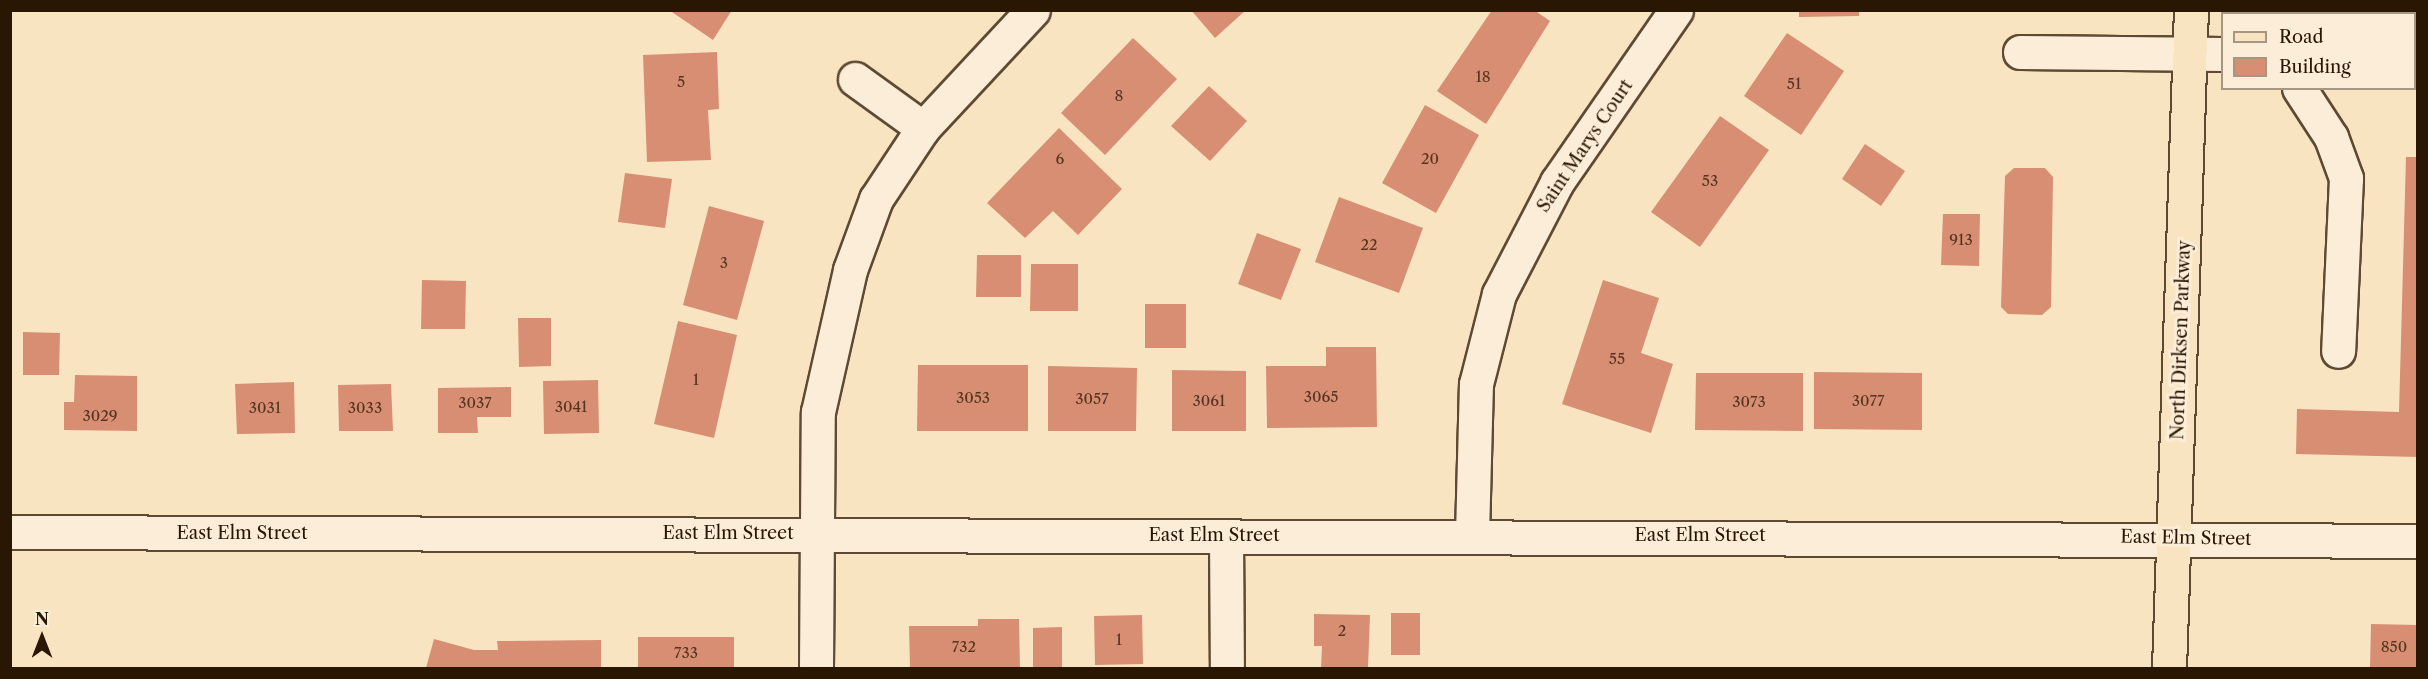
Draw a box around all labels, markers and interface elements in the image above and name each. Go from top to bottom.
legend [2221,12,2416,90]
text: Road [2279,26,2324,48]
text: Building [2279,56,2351,78]
house number: 18 [1475,68,1491,86]
house number: 5 [677,73,685,91]
house number: 51 [1787,75,1801,93]
street label: Saint Marys Court [1533,76,1637,216]
house number: 8 [1115,87,1123,105]
house number: 6 [1056,150,1064,168]
house number: 20 [1421,150,1439,168]
house number: 53 [1702,172,1718,190]
house number: 913 [1949,231,1973,249]
house number: 22 [1360,236,1378,254]
street label: North Dirksen Parkway [2167,240,2195,440]
house number: 3 [720,254,728,272]
house number: 55 [1609,350,1625,368]
house number: 1 [693,371,699,389]
house number: 3065 [1304,388,1338,406]
house number: 3053 [956,389,990,407]
house number: 3057 [1075,390,1109,408]
house number: 3061 [1193,392,1225,410]
house number: 3077 [1852,392,1884,410]
house number: 3073 [1732,393,1766,411]
house number: 3037 [458,394,492,412]
house number: 3041 [555,398,587,416]
house number: 3031 [249,399,281,417]
house number: 3033 [348,399,382,417]
house number: 3029 [82,407,118,425]
street label: East Elm Street [176,522,308,544]
street label: East Elm Street [662,522,794,544]
street label: East Elm Street [1148,524,1280,546]
street label: East Elm Street [1634,524,1766,546]
street label: East Elm Street [2120,526,2252,550]
north arrow [12,607,72,667]
text: N [35,609,49,629]
house number: 2 [1338,622,1346,640]
house number: 1 [1116,631,1122,649]
house number: 732 [952,638,976,656]
house number: 850 [2381,638,2407,656]
house number: 733 [674,644,698,662]

